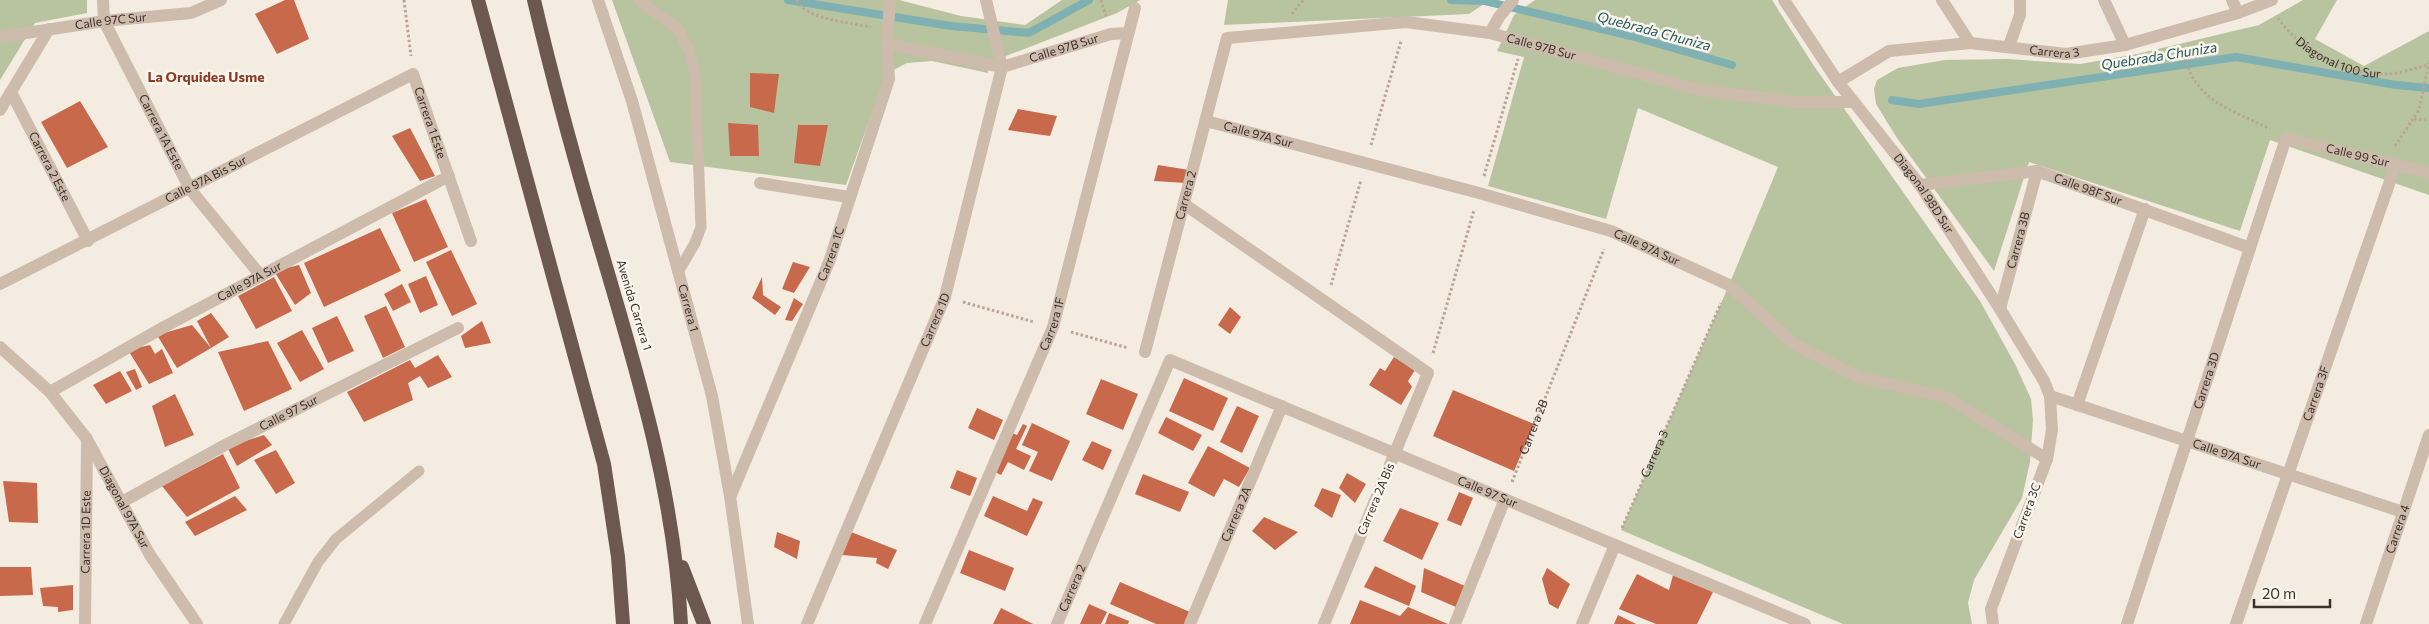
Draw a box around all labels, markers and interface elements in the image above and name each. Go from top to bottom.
water label: Quebrada Chuniza [1595,7,1713,54]
street label: Calle 97C Sur [74,9,147,31]
street label: Calle 97B Sur [1027,30,1100,64]
street label: Calle 97B Sur [1505,30,1578,62]
street label: Diagonal 100 Sur [2293,33,2381,80]
water label: Quebrada Chuniza [2100,38,2218,73]
street label: Carrera 3 [2029,42,2080,60]
district label: La Orquidea Usme [147,68,265,85]
street label: Carrera 1 Este [412,85,450,160]
street label: Carrera 1A Este [137,92,187,172]
street label: Calle 97A Sur [1222,118,1295,150]
street label: Carrera 2 Este [27,129,74,203]
street label: Calle 99 Sur [2325,140,2391,169]
street label: Diagonal 98D Sur [1892,150,1957,236]
street label: Calle 97A Bis Sur [162,152,249,205]
street label: Carrera 2 [1172,169,1198,221]
street label: Calle 98F Sur [2052,170,2125,207]
street label: Carrera 3B [2003,210,2032,270]
street label: Carrera 1C [814,225,846,283]
street label: Calle 97A Sur [1612,225,1683,268]
street label: Calle 97A Sur [214,258,284,304]
street label: Avenida Carrera 1 [614,258,655,352]
street label: Carrera 1 [676,282,702,333]
street label: Carrera 1D [917,290,952,349]
street label: Carrera 1F [1036,295,1066,353]
street label: Carrera 3D [2190,350,2222,411]
street label: Carrera 3F [2299,364,2331,423]
street label: Calle 97 Sur [257,391,320,433]
street label: Carrera 2B [1516,397,1550,456]
street label: Carrera 3 [1637,427,1670,479]
street label: Calle 97A Sur [2191,435,2263,471]
street label: Carrera 2A Bis [1354,460,1397,537]
street label: Diagonal 97A Sur [97,463,153,551]
street label: Calle 97 Sur [1456,472,1520,510]
street label: Carrera 3C [2009,481,2043,541]
street label: Carrera 2A [1218,484,1253,544]
street label: Carrera 1D Este [78,490,92,574]
street label: Carrera 4 [2382,503,2411,555]
street label: Carrera 2 [1055,562,1088,614]
scale bar [2254,576,2330,608]
text: 20 m [2262,584,2296,602]

